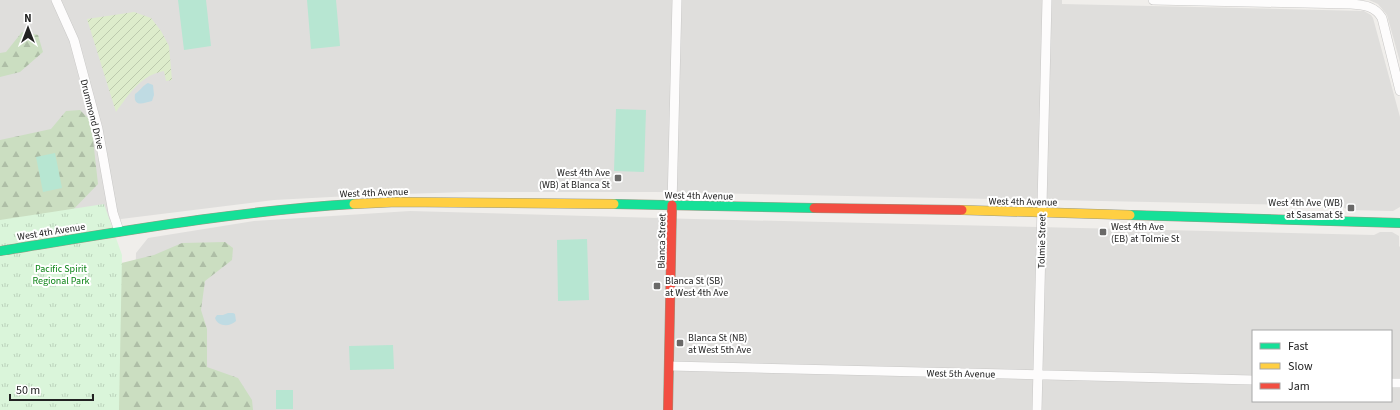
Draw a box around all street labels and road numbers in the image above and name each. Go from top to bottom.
street label: Drummond Drive [77,78,108,151]
street label: West 4th Avenue [339,185,409,201]
street label: West 4th Avenue [664,188,734,204]
street label: West 4th Avenue [988,194,1058,210]
street label: Blanca Street [655,213,669,269]
street label: Tolmie Street [1035,213,1049,269]
street label: West 4th Avenue [16,220,86,244]
street label: West 5th Avenue [926,366,996,382]

